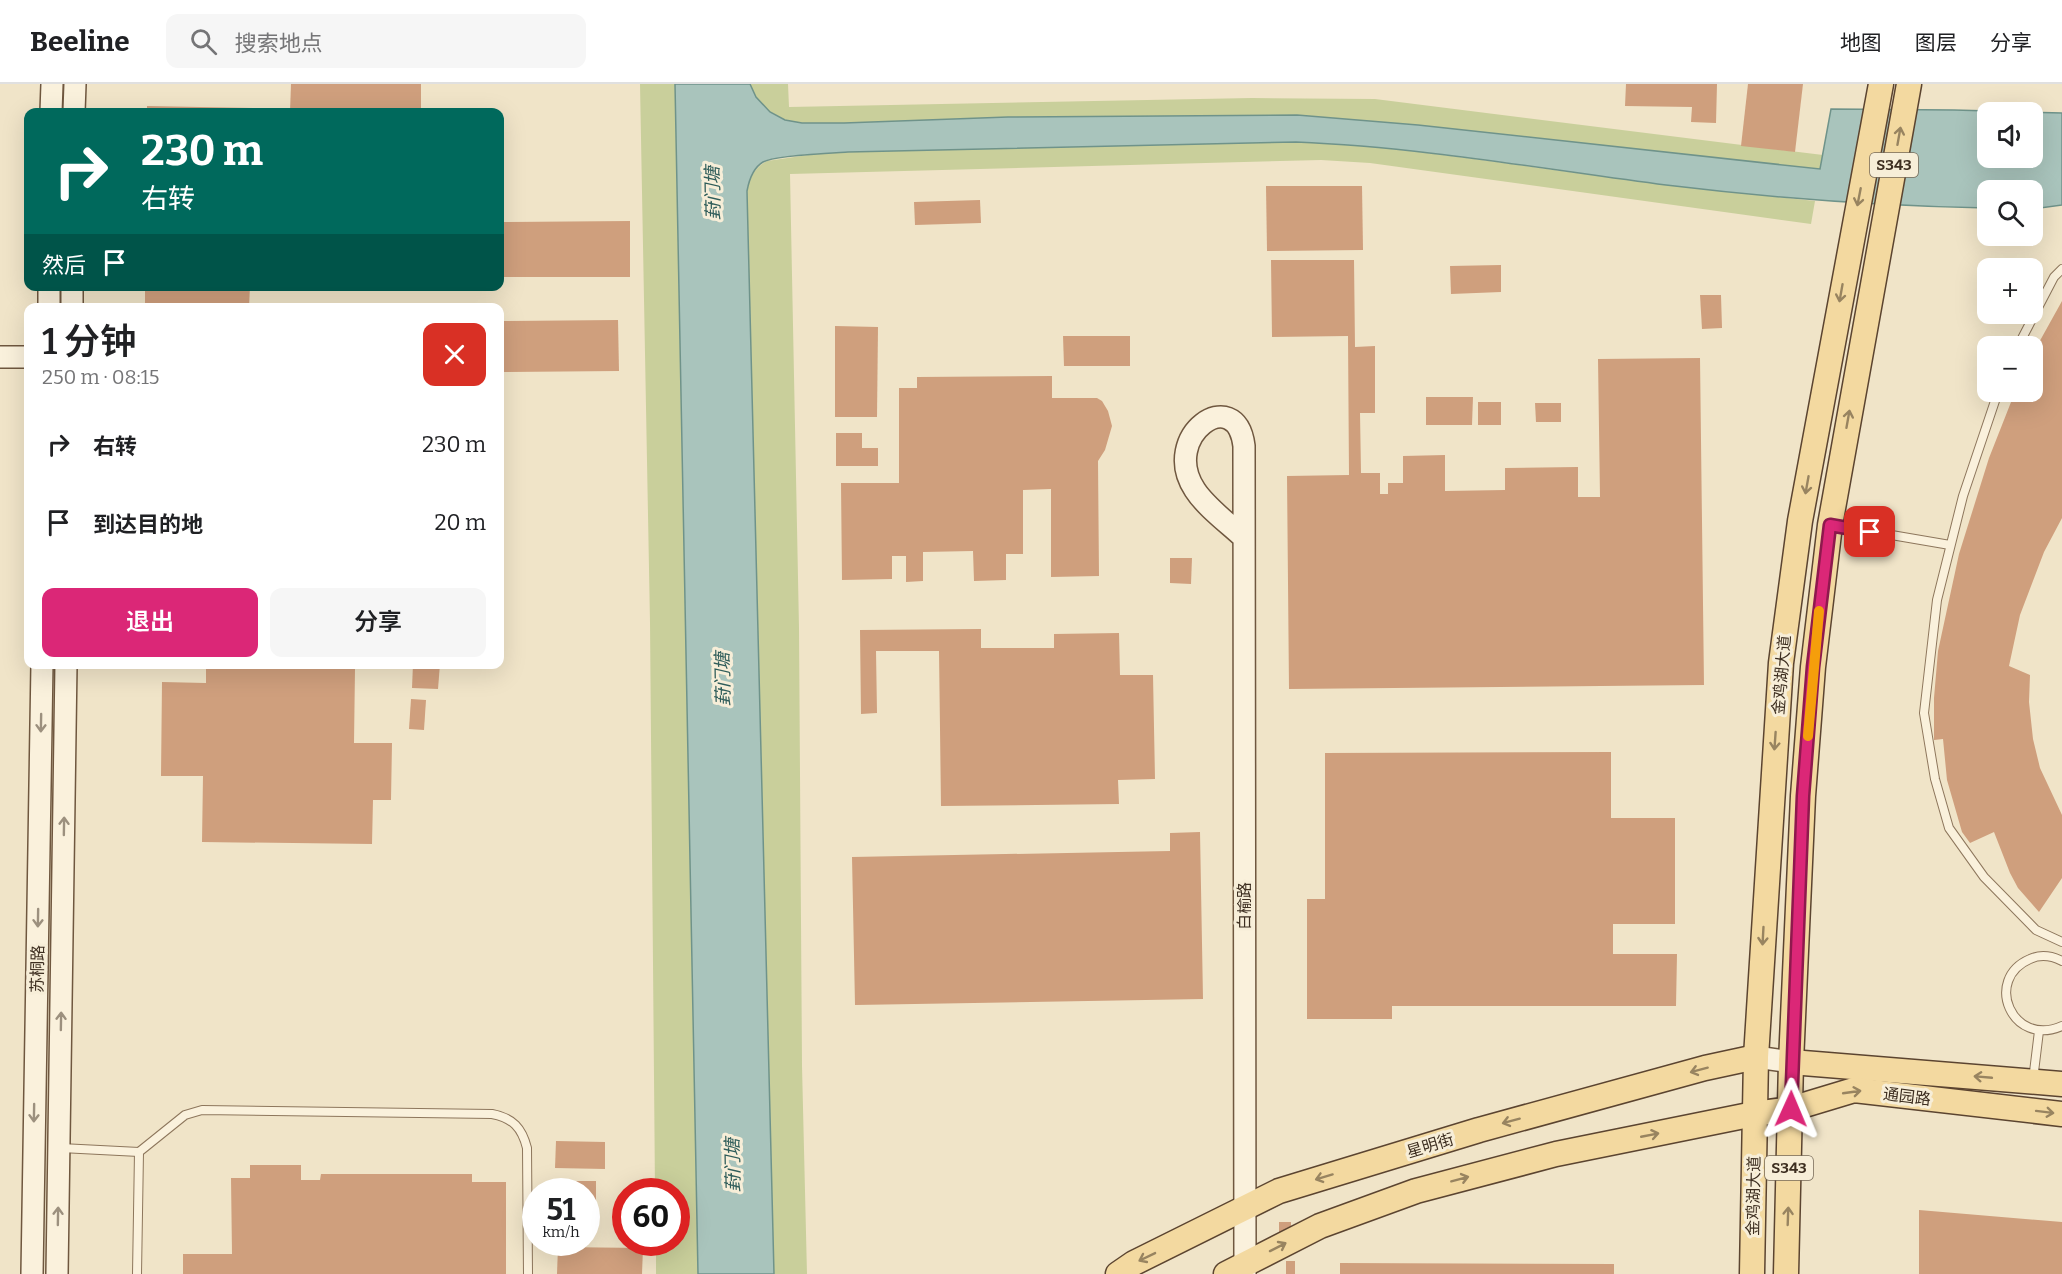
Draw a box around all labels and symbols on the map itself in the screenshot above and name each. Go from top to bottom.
one-way arrow [1894,127,1905,147]
road number: S343 [1870,153,1918,177]
water label: 葑门塘 [701,163,724,220]
one-way arrow [1853,186,1864,206]
one-way arrow [1835,283,1846,303]
one-way arrow [1843,409,1854,429]
one-way arrow [1801,475,1812,495]
pin [1844,506,1895,557]
street label: 金鸡湖大道 [1769,634,1794,716]
water label: 葑门塘 [711,649,734,706]
one-way arrow [35,712,47,732]
one-way arrow [1770,731,1781,751]
one-way arrow [58,816,70,836]
street label: 白榆路 [1235,882,1254,930]
one-way arrow [32,907,43,927]
one-way arrow [1758,925,1769,945]
street label: 苏桐路 [28,945,47,993]
one-way arrow [55,1011,67,1031]
one-way arrow [1690,1065,1709,1076]
one-way arrow [1973,1072,1993,1083]
position arrow [1759,1077,1823,1141]
street label: 通园路 [1882,1084,1932,1109]
one-way arrow [1841,1087,1861,1098]
one-way arrow [28,1102,40,1122]
one-way arrow [2035,1107,2054,1118]
one-way arrow [1502,1116,1521,1127]
street label: 星明街 [1404,1129,1456,1162]
one-way arrow [1640,1129,1659,1140]
water label: 葑门塘 [721,1135,744,1192]
street label: 金鸡湖大道 [1743,1156,1764,1236]
road number: S343 [1765,1156,1813,1180]
one-way arrow [1315,1172,1334,1183]
one-way arrow [1450,1173,1469,1184]
speed limit sign: 60 [612,1178,690,1256]
one-way arrow [52,1206,64,1226]
one-way arrow [1782,1206,1793,1226]
one-way arrow [1269,1241,1286,1253]
one-way arrow [1139,1251,1156,1263]

